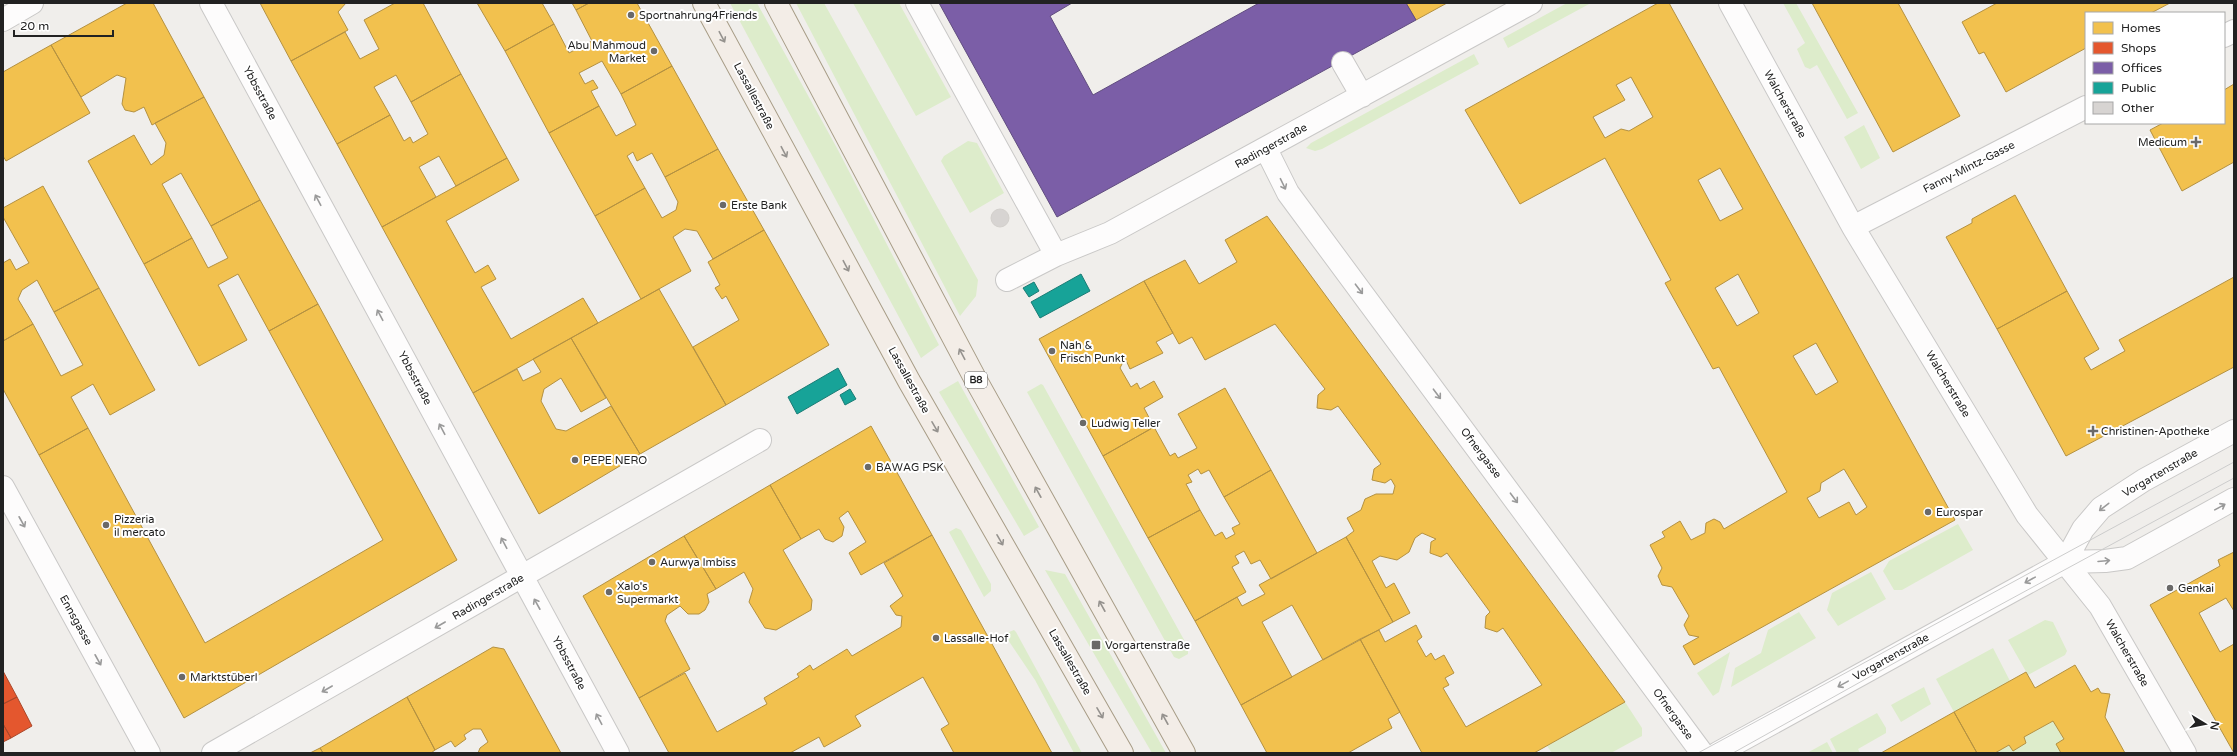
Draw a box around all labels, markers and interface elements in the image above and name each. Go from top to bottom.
place label: Sportnahrung4Friends [639,9,757,22]
marker: Sportnahrung4Friends [626,10,636,20]
scale bar [14,12,113,38]
legend [2085,12,2225,124]
text: 20 m [20,19,49,33]
text: Homes [2121,21,2161,35]
one-way arrow [719,31,727,43]
place label: Abu Mahmoud Market [567,39,646,65]
text: Shops [2121,41,2156,55]
marker: Abu Mahmoud Market [649,46,659,56]
street label: Lassallestraße [731,60,777,132]
text: Offices [2121,61,2162,75]
street label: Ybbsstraße [240,64,280,122]
street label: Walcherstraße [1761,68,1809,140]
text: Public [2121,81,2156,95]
text: Other [2121,101,2154,115]
street label: Radingerstraße [1233,121,1309,171]
place label: Medicum [2138,136,2187,149]
marker: Medicum [2190,136,2202,148]
street label: Fanny-Mintz-Gasse [1921,138,2017,196]
one-way arrow [781,145,789,157]
one-way arrow [1280,178,1287,190]
one-way arrow [314,194,322,206]
place label: Erste Bank [731,199,787,212]
marker: Erste Bank [718,200,728,210]
one-way arrow [843,260,851,272]
one-way arrow [1355,284,1363,295]
one-way arrow [376,309,384,321]
place label: Nah & Frisch Punkt [1060,339,1125,365]
street label: Lassallestraße [885,345,933,415]
marker: Nah & Frisch Punkt [1047,346,1057,356]
one-way arrow [958,348,966,360]
street label: Walcherstraße [1923,348,1973,420]
street label: Ybbsstraße [395,349,435,407]
road number: B8 [965,372,987,388]
one-way arrow [1432,388,1441,399]
place label: Ludwig Teller [1091,417,1161,430]
marker: Ludwig Teller [1078,418,1088,428]
one-way arrow [932,421,940,433]
one-way arrow [438,423,445,435]
street label: Ofnergasse [1458,425,1504,481]
place label: Christinen-Apotheke [2101,425,2209,438]
marker: Christinen-Apotheke [2088,426,2098,436]
street label: Vorgartenstraße [2120,446,2200,500]
place label: PEPE NERO [583,454,647,467]
marker: PEPE NERO [570,455,580,465]
place label: BAWAG PSK [876,461,944,474]
marker: BAWAG PSK [863,462,873,472]
one-way arrow [1034,486,1042,498]
one-way arrow [1510,493,1518,504]
one-way arrow [2214,502,2226,510]
one-way arrow [2098,503,2109,511]
place label: Eurospar [1936,506,1984,519]
marker: Eurospar [1923,507,1933,517]
place label: Pizzeria il mercato [114,513,166,539]
one-way arrow [18,516,26,528]
marker: Pizzeria il mercato [101,520,111,530]
one-way arrow [996,534,1004,546]
one-way arrow [500,537,507,549]
place label: Aurwya Imbiss [660,556,736,569]
marker: Aurwya Imbiss [647,557,657,567]
one-way arrow [2097,557,2110,565]
street label: Radingerstraße [450,571,526,623]
one-way arrow [2025,577,2037,585]
place label: Xalo's Supermarkt [617,580,678,606]
place label: Genkai [2178,582,2214,595]
marker: Genkai [2165,583,2175,593]
marker: Xalo's Supermarkt [604,587,614,597]
street label: Ennsgasse [57,593,95,647]
one-way arrow [533,598,541,610]
one-way arrow [1097,600,1105,612]
street label: Walcherstraße [2103,617,2151,689]
one-way arrow [434,621,446,629]
street label: Lassallestraße [1046,627,1094,697]
street label: Vorgartenstraße [1851,631,1931,683]
place label: Lassalle-Hof [944,632,1009,645]
marker: Lassalle-Hof [931,633,941,643]
street label: Ybbsstraße [549,634,589,692]
marker: Vorgartenstraße [1090,639,1102,651]
place label: Vorgartenstraße [1105,639,1190,652]
one-way arrow [95,654,102,666]
place label: Marktstüberl [190,671,257,684]
marker: Marktstüberl [177,672,187,682]
one-way arrow [1837,680,1849,688]
one-way arrow [321,685,333,693]
street label: Ofnergasse [1650,686,1696,742]
north arrow [2185,704,2225,744]
one-way arrow [1096,707,1104,719]
one-way arrow [595,713,603,725]
one-way arrow [1161,713,1169,725]
text: N [2207,720,2222,731]

